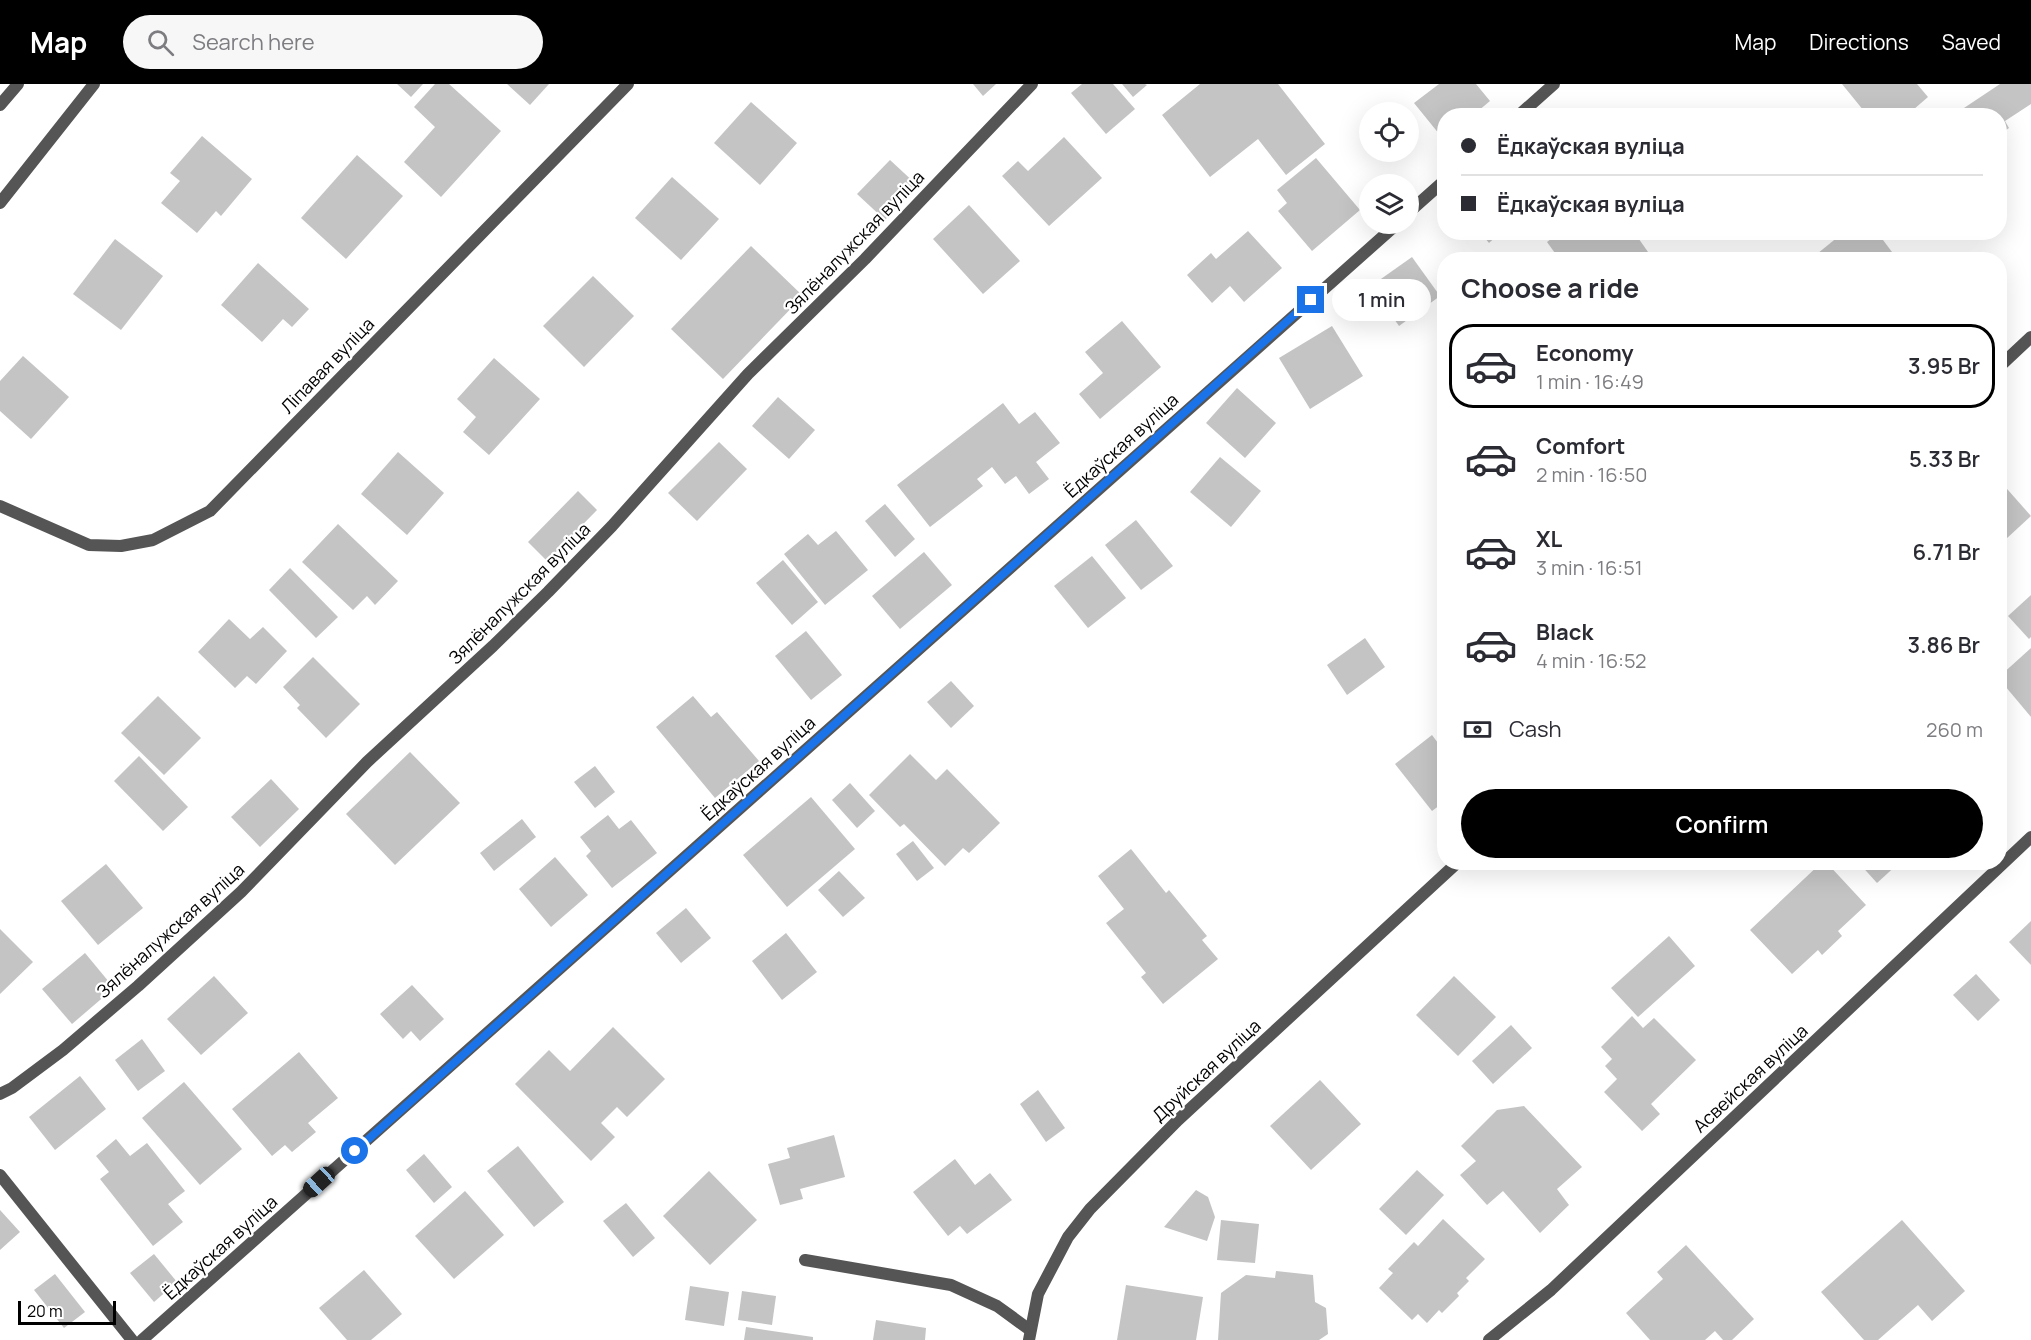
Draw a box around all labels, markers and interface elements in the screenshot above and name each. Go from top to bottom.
search box [123,15,543,69]
text: Map [30,23,87,61]
icon: search [144,26,177,59]
text: Search here [192,27,315,57]
text: Map [1735,28,1776,56]
text: Directions [1809,28,1909,56]
text: Saved [1942,28,2001,56]
map controls [1359,102,1419,234]
button: locate [1359,102,1419,162]
text: Ёдкаўская вуліца [1497,131,1685,161]
street label: Зялёналужская вуліца [779,165,929,319]
button: layers [1359,174,1419,234]
text: Ёдкаўская вуліца [1497,189,1685,219]
text: Choose a ride [1461,269,1639,306]
callout: 1 min [1332,279,1431,321]
route end [1297,286,1324,313]
text: 1 min [1358,286,1405,313]
street label: Ліпавая вуліца [275,312,379,418]
text: Economy [1536,338,1634,368]
icon: car [1464,339,1518,393]
text: 3.95 Br [1908,351,1980,381]
text: 1 min · 16:49 [1536,368,1644,395]
street label: Ёдкаўская вуліца [1059,387,1183,503]
text: Comfort [1536,431,1625,461]
icon: car [1464,432,1518,486]
text: 5.33 Br [1909,444,1980,474]
text: 2 min · 16:50 [1536,461,1647,488]
street label: Зялёналужская вуліца [443,517,595,669]
text: XL [1536,524,1562,554]
icon: car [1464,525,1518,579]
text: 6.71 Br [1913,537,1980,567]
text: 3 min · 16:51 [1536,554,1643,581]
text: Black [1536,617,1593,647]
icon: car [1464,618,1518,672]
text: 3.86 Br [1908,630,1980,660]
text: 4 min · 16:52 [1536,647,1646,674]
street label: Ёдкаўская вуліца [696,710,820,826]
icon: cash [1461,713,1494,746]
text: Cash [1509,714,1562,744]
text: 260 m [1926,716,1983,743]
button: Confirm [1461,789,1983,858]
street label: Зялёналужская вуліца [91,857,249,1003]
street label: Друйская вуліца [1147,1013,1265,1127]
street label: Асвейская вуліца [1687,1019,1813,1137]
route start [341,1137,368,1164]
car [300,1163,338,1201]
street label: Ёдкаўская вуліца [158,1189,282,1305]
scale bar [18,1298,116,1326]
text: 20 m [27,1300,63,1322]

